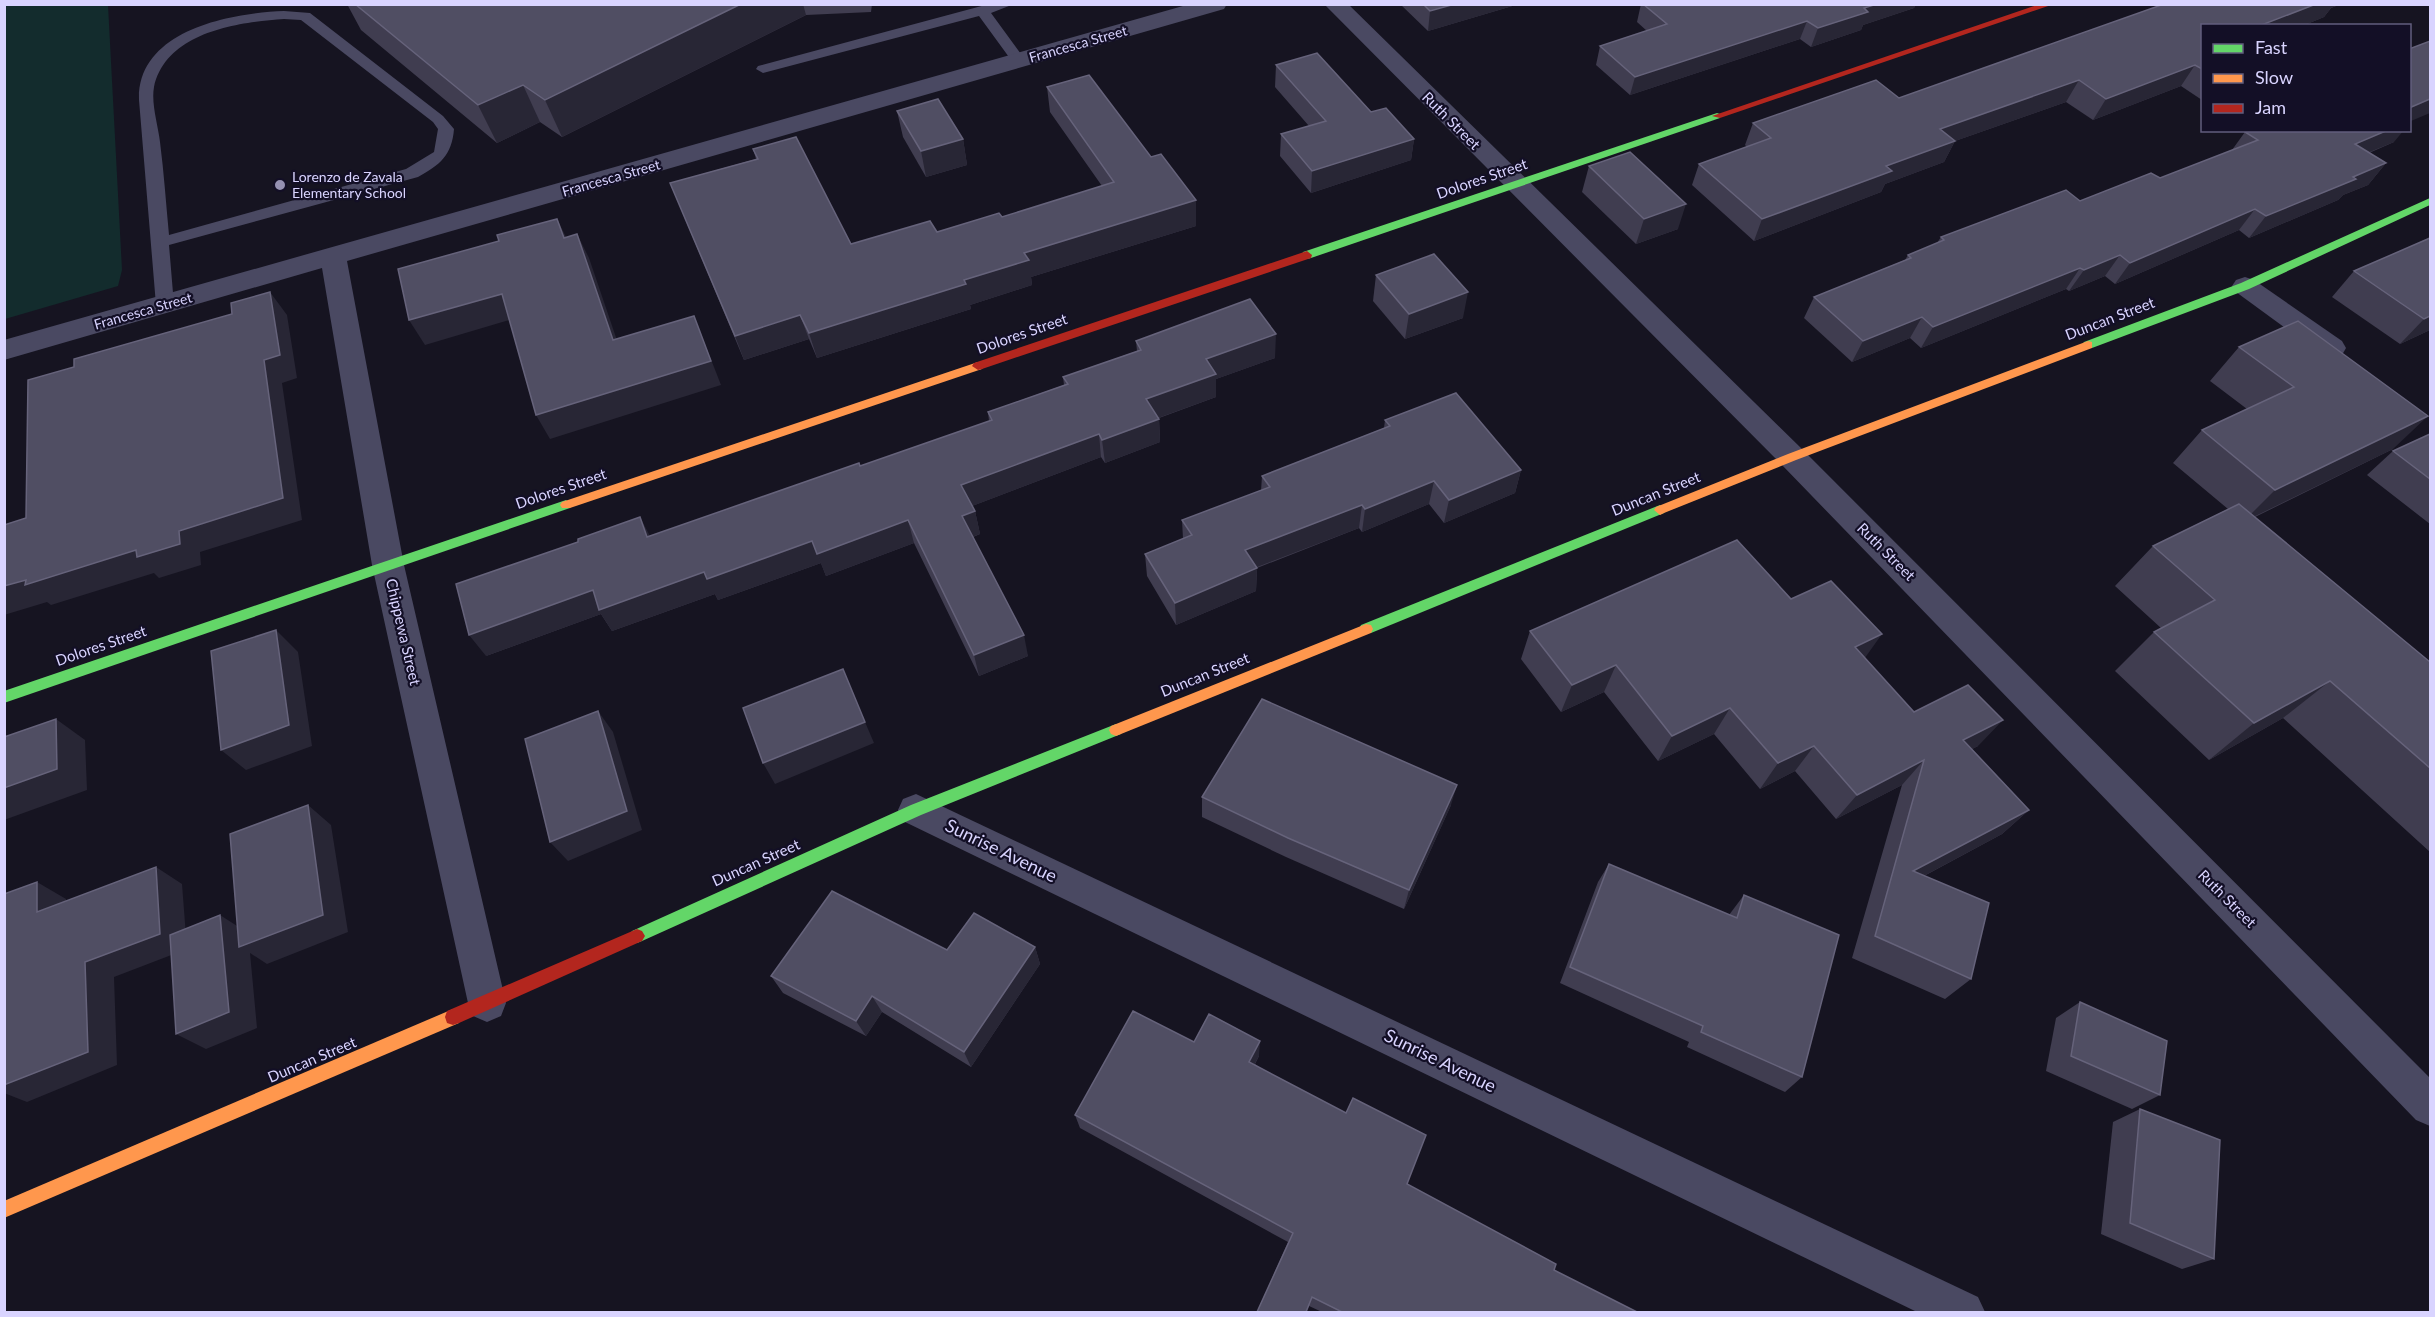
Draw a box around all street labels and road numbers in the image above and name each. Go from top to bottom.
street label: Francesca Street [1027,21,1129,66]
street label: Ruth Street [1419,88,1485,153]
street label: Dolores Street [1434,154,1530,202]
street label: Francesca Street [560,155,662,200]
street label: Francesca Street [92,288,194,333]
street label: Duncan Street [2062,293,2157,343]
street label: Dolores Street [974,309,1070,357]
street label: Dolores Street [513,464,609,512]
street label: Duncan Street [1609,467,1703,519]
street label: Ruth Street [1854,519,1920,584]
street label: Chippewa Street [383,577,425,688]
street label: Dolores Street [53,621,149,669]
street label: Duncan Street [1158,648,1252,700]
street label: Sunrise Avenue [942,814,1061,887]
street label: Duncan Street [709,834,803,889]
street label: Ruth Street [2195,866,2261,931]
street label: Sunrise Avenue [1381,1024,1500,1097]
street label: Duncan Street [265,1032,359,1086]

